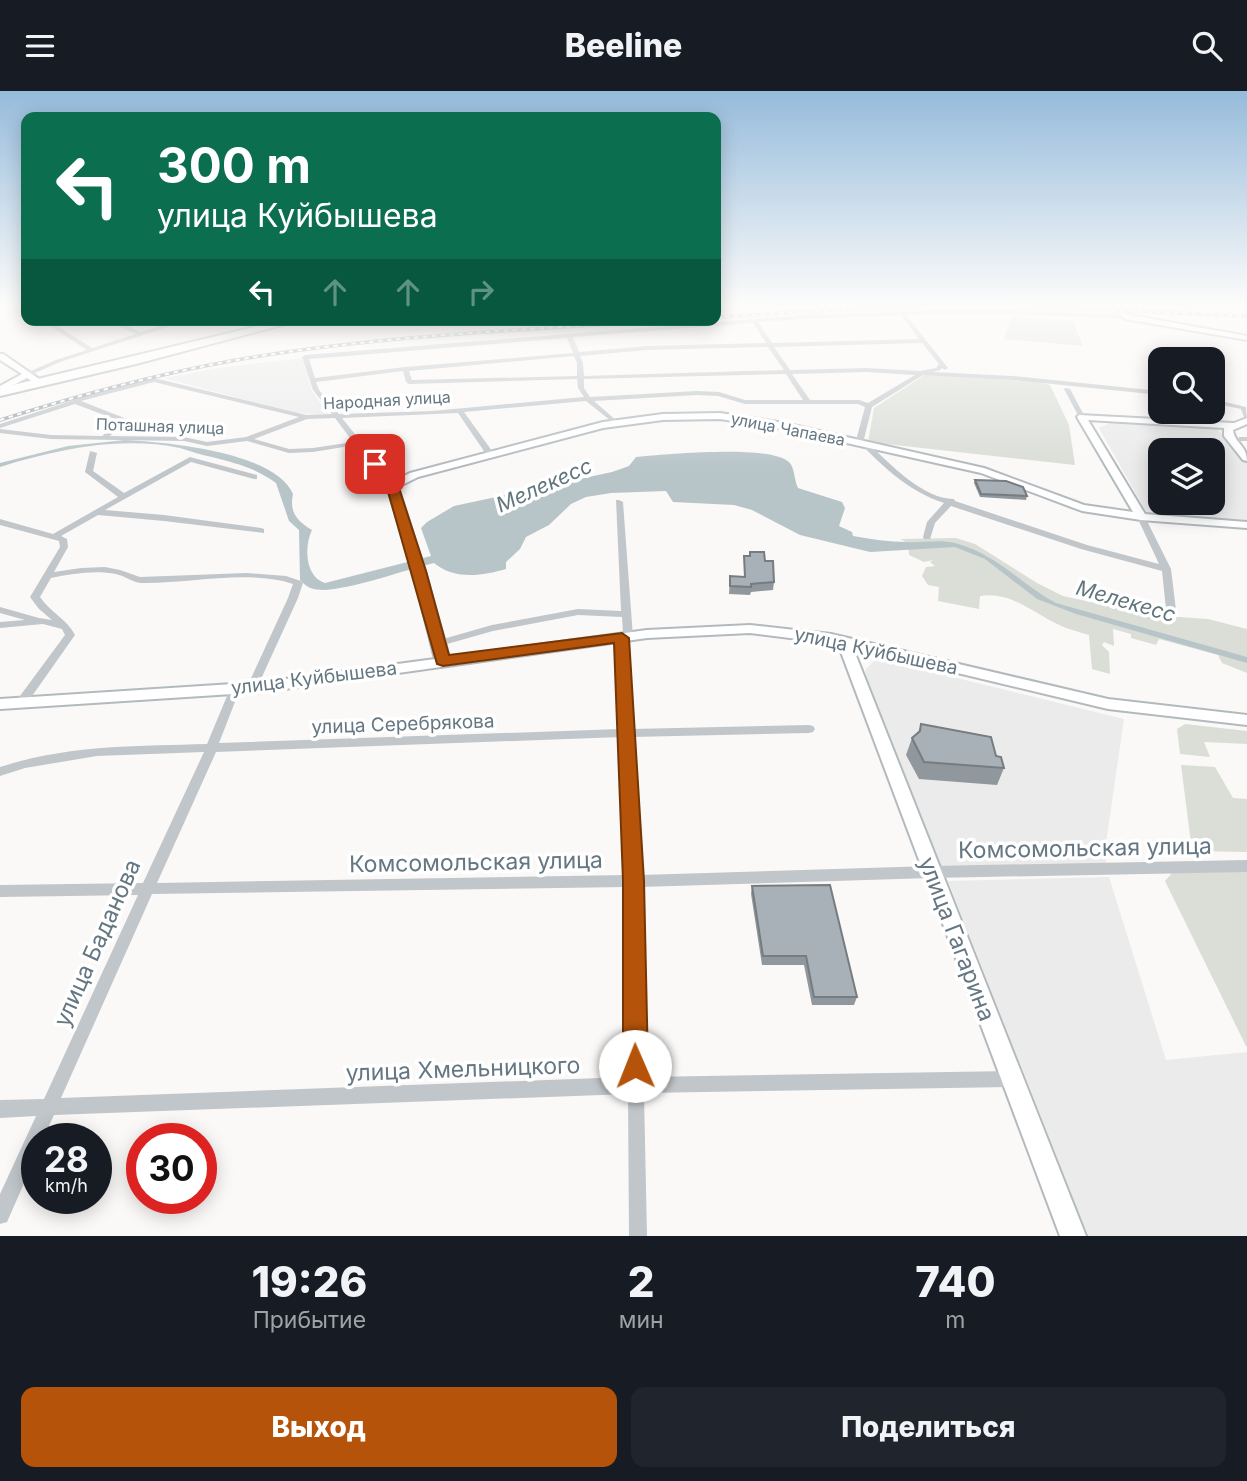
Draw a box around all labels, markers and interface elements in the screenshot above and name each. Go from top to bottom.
text: Beeline [565,26,682,65]
icon: menu [21,27,59,65]
icon: search [1188,27,1226,65]
text: 300 m [157,136,311,195]
icon: left [42,140,133,231]
text: улица Куйбышева [157,196,438,235]
icon: left [243,273,281,311]
icon: ahead [316,273,354,311]
icon: ahead [389,273,427,311]
icon: right [462,273,500,311]
map controls [1148,347,1225,515]
button: search [1148,347,1225,424]
street label: Народная улица [323,387,451,413]
street label: улица Чапаева [729,408,847,450]
street label: Поташная улица [96,414,224,438]
pin [345,434,405,494]
button: layers [1148,438,1225,515]
icon: arrive [356,445,394,483]
water label: Мелекесс [492,453,596,517]
water label: Мелекесс [1073,575,1179,627]
street label: улица Куйбышева [792,622,960,680]
street label: улица Куйбышева [230,656,398,700]
street label: улица Серебрякова [311,709,495,739]
street label: Комсомольская улица [958,832,1212,864]
street label: Комсомольская улица [349,846,603,878]
street label: улица Гагарина [913,853,1001,1025]
street label: улица Баданова [48,855,146,1031]
position arrow [598,1029,672,1103]
street label: улица Хмельницкого [345,1051,581,1087]
speed limit sign: 30 [126,1123,217,1214]
text: 28 [44,1138,89,1180]
text: km/h [45,1175,88,1196]
text: 19:26 [252,1256,367,1307]
text: 2 [628,1256,655,1307]
text: 740 [915,1256,995,1307]
text: Прибытие [253,1306,366,1334]
text: мин [619,1306,664,1334]
text: m [945,1306,965,1334]
button: Выход [21,1387,617,1467]
button: Поделиться [631,1387,1226,1467]

